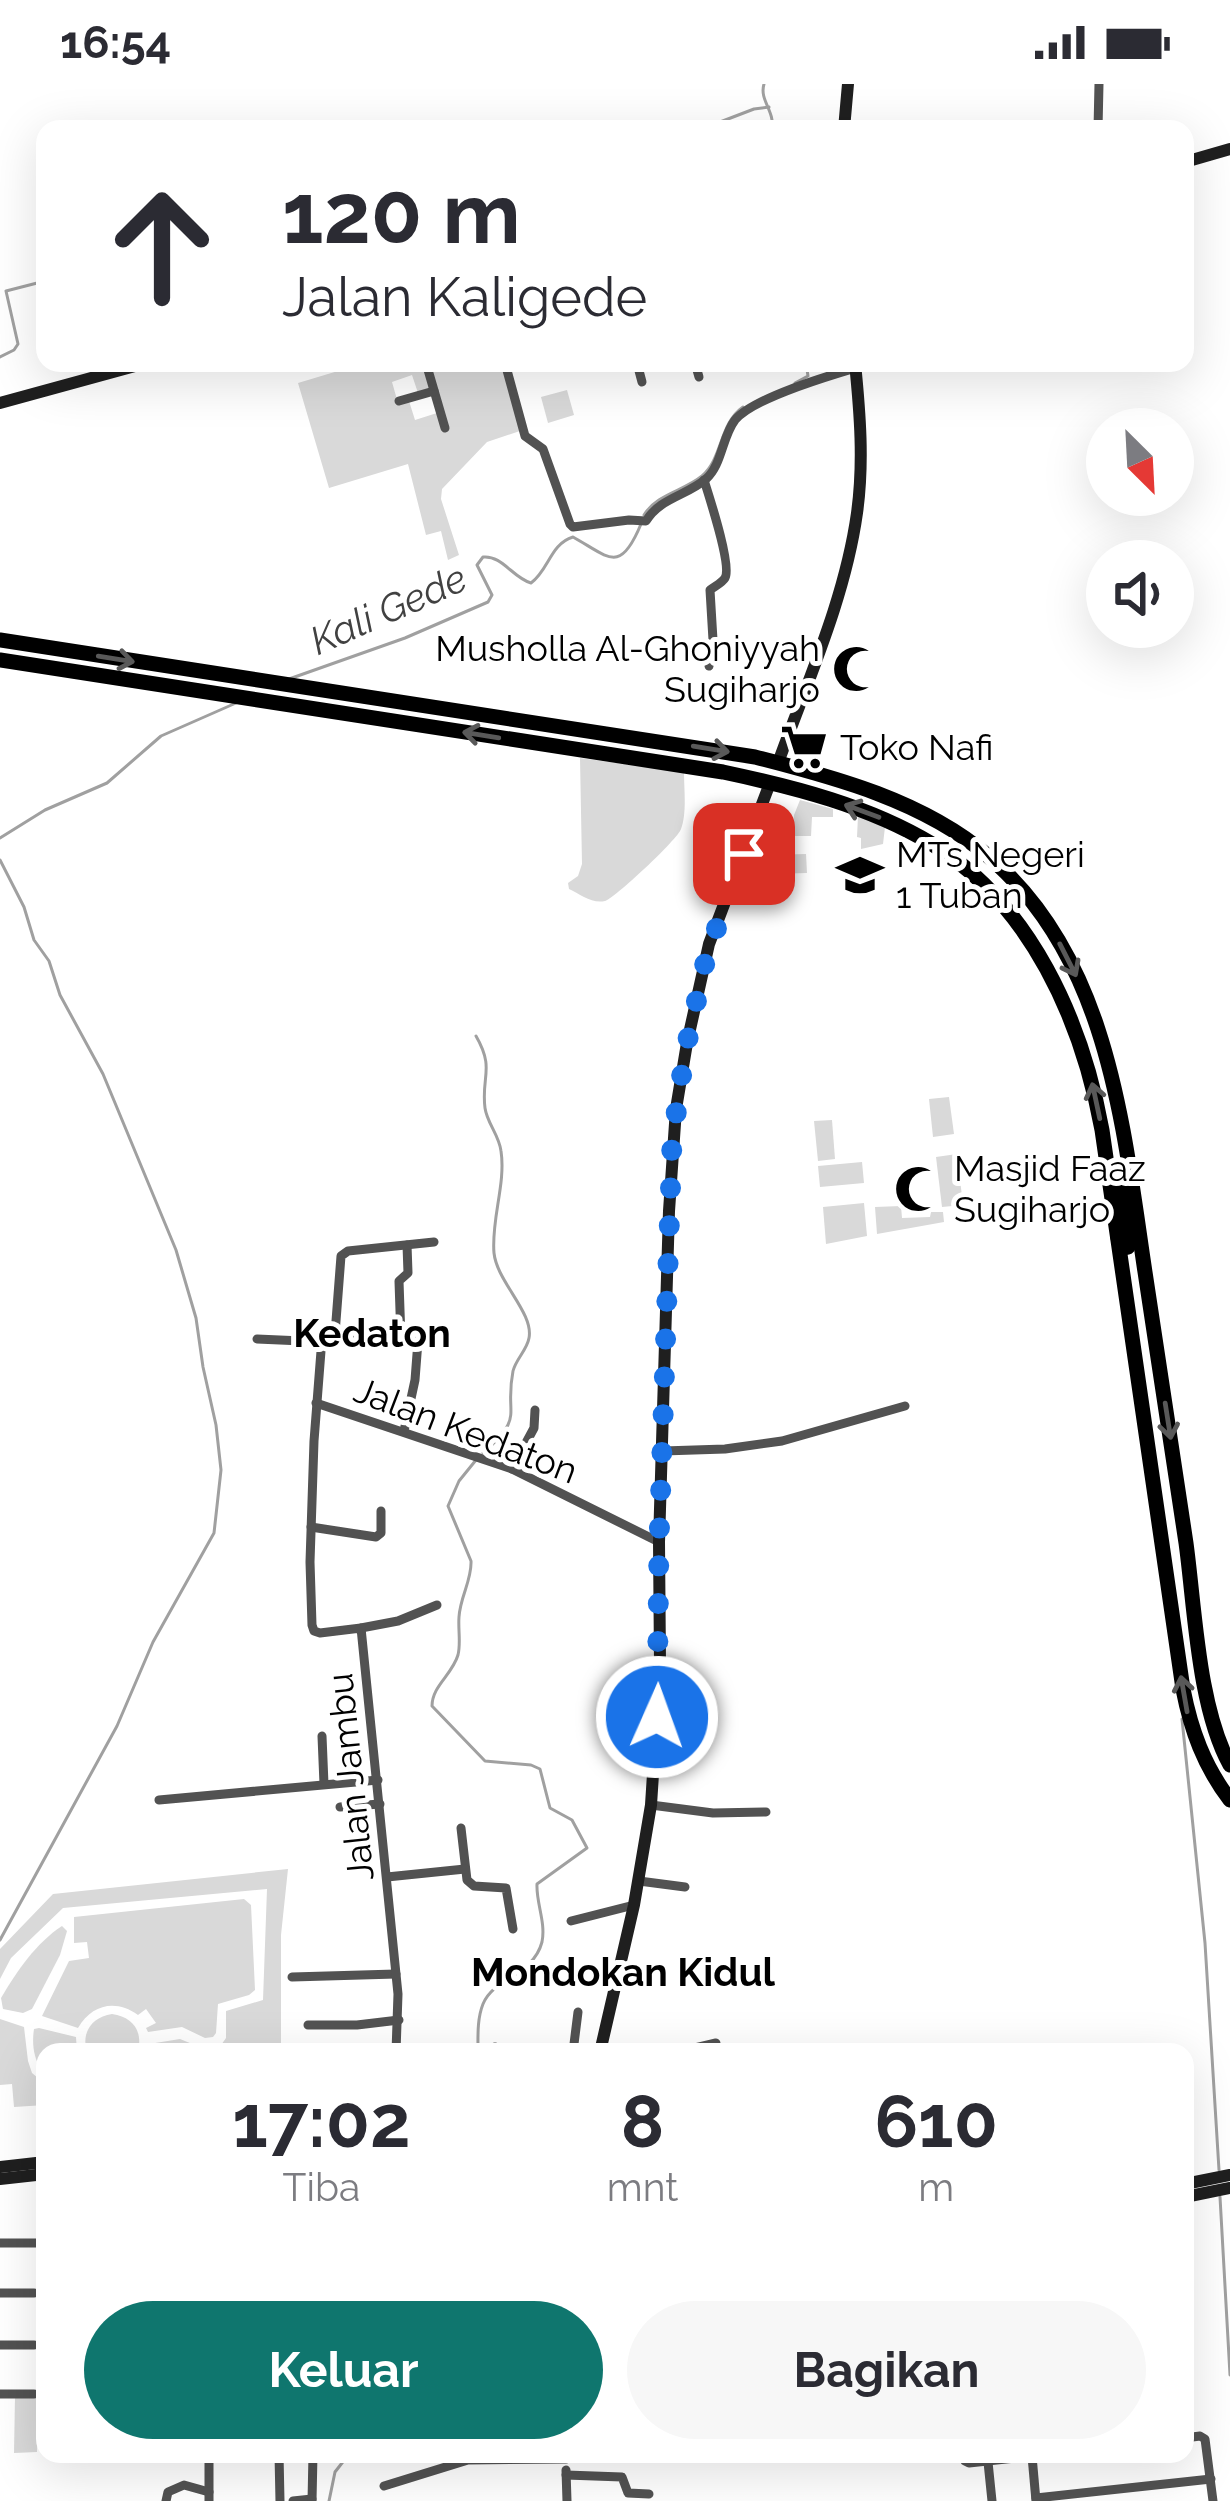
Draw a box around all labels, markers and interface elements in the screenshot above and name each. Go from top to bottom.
text: 16:54 [60,16,171,69]
text: 120 m [282,164,521,263]
icon: ahead [84,168,240,324]
text: Jalan Kaligede [282,265,647,329]
north arrow [1086,408,1194,516]
map controls [1086,408,1194,648]
button: sound [1086,540,1194,648]
water label: Kali Gede [303,554,473,664]
place label: Musholla Al-Ghoniyyah Sugiharjo [435,627,820,710]
mosque icon: Musholla Al-Ghoniyyah Sugiharjo [831,644,881,694]
one-way arrow [95,648,134,671]
supermarket icon: Toko Nafi [779,722,829,772]
one-way arrow [462,723,501,746]
place label: Toko Nafi [840,726,993,768]
one-way arrow [690,738,729,761]
one-way arrow [845,799,882,821]
pin [693,803,795,905]
icon: arrive [711,821,777,887]
place label: MTs Negeri 1 Tuban [896,833,1085,916]
school or university icon: MTs Negeri 1 Tuban [835,850,885,900]
one-way arrow [1058,941,1081,977]
one-way arrow [1084,1082,1107,1120]
place label: Masjid Faaz Sugiharjo [954,1147,1146,1230]
mosque icon: Masjid Faaz Sugiharjo [893,1164,943,1214]
district label: Kedaton [293,1310,451,1356]
street label: Jalan Kedaton [349,1368,583,1492]
one-way arrow [1157,1400,1180,1439]
position arrow [594,1654,720,1780]
street label: Jalan Jambu [318,1671,382,1883]
one-way arrow [1172,1676,1194,1715]
district label: Mondokan Kidul [471,1949,776,1995]
text: 17:02 [232,2079,411,2164]
text: 8 [621,2079,664,2164]
text: 610 [874,2079,998,2164]
text: Tiba [283,2164,360,2210]
text: mnt [607,2164,678,2210]
text: m [918,2164,954,2210]
button: Keluar [84,2301,603,2439]
button: Bagikan [627,2301,1146,2439]

